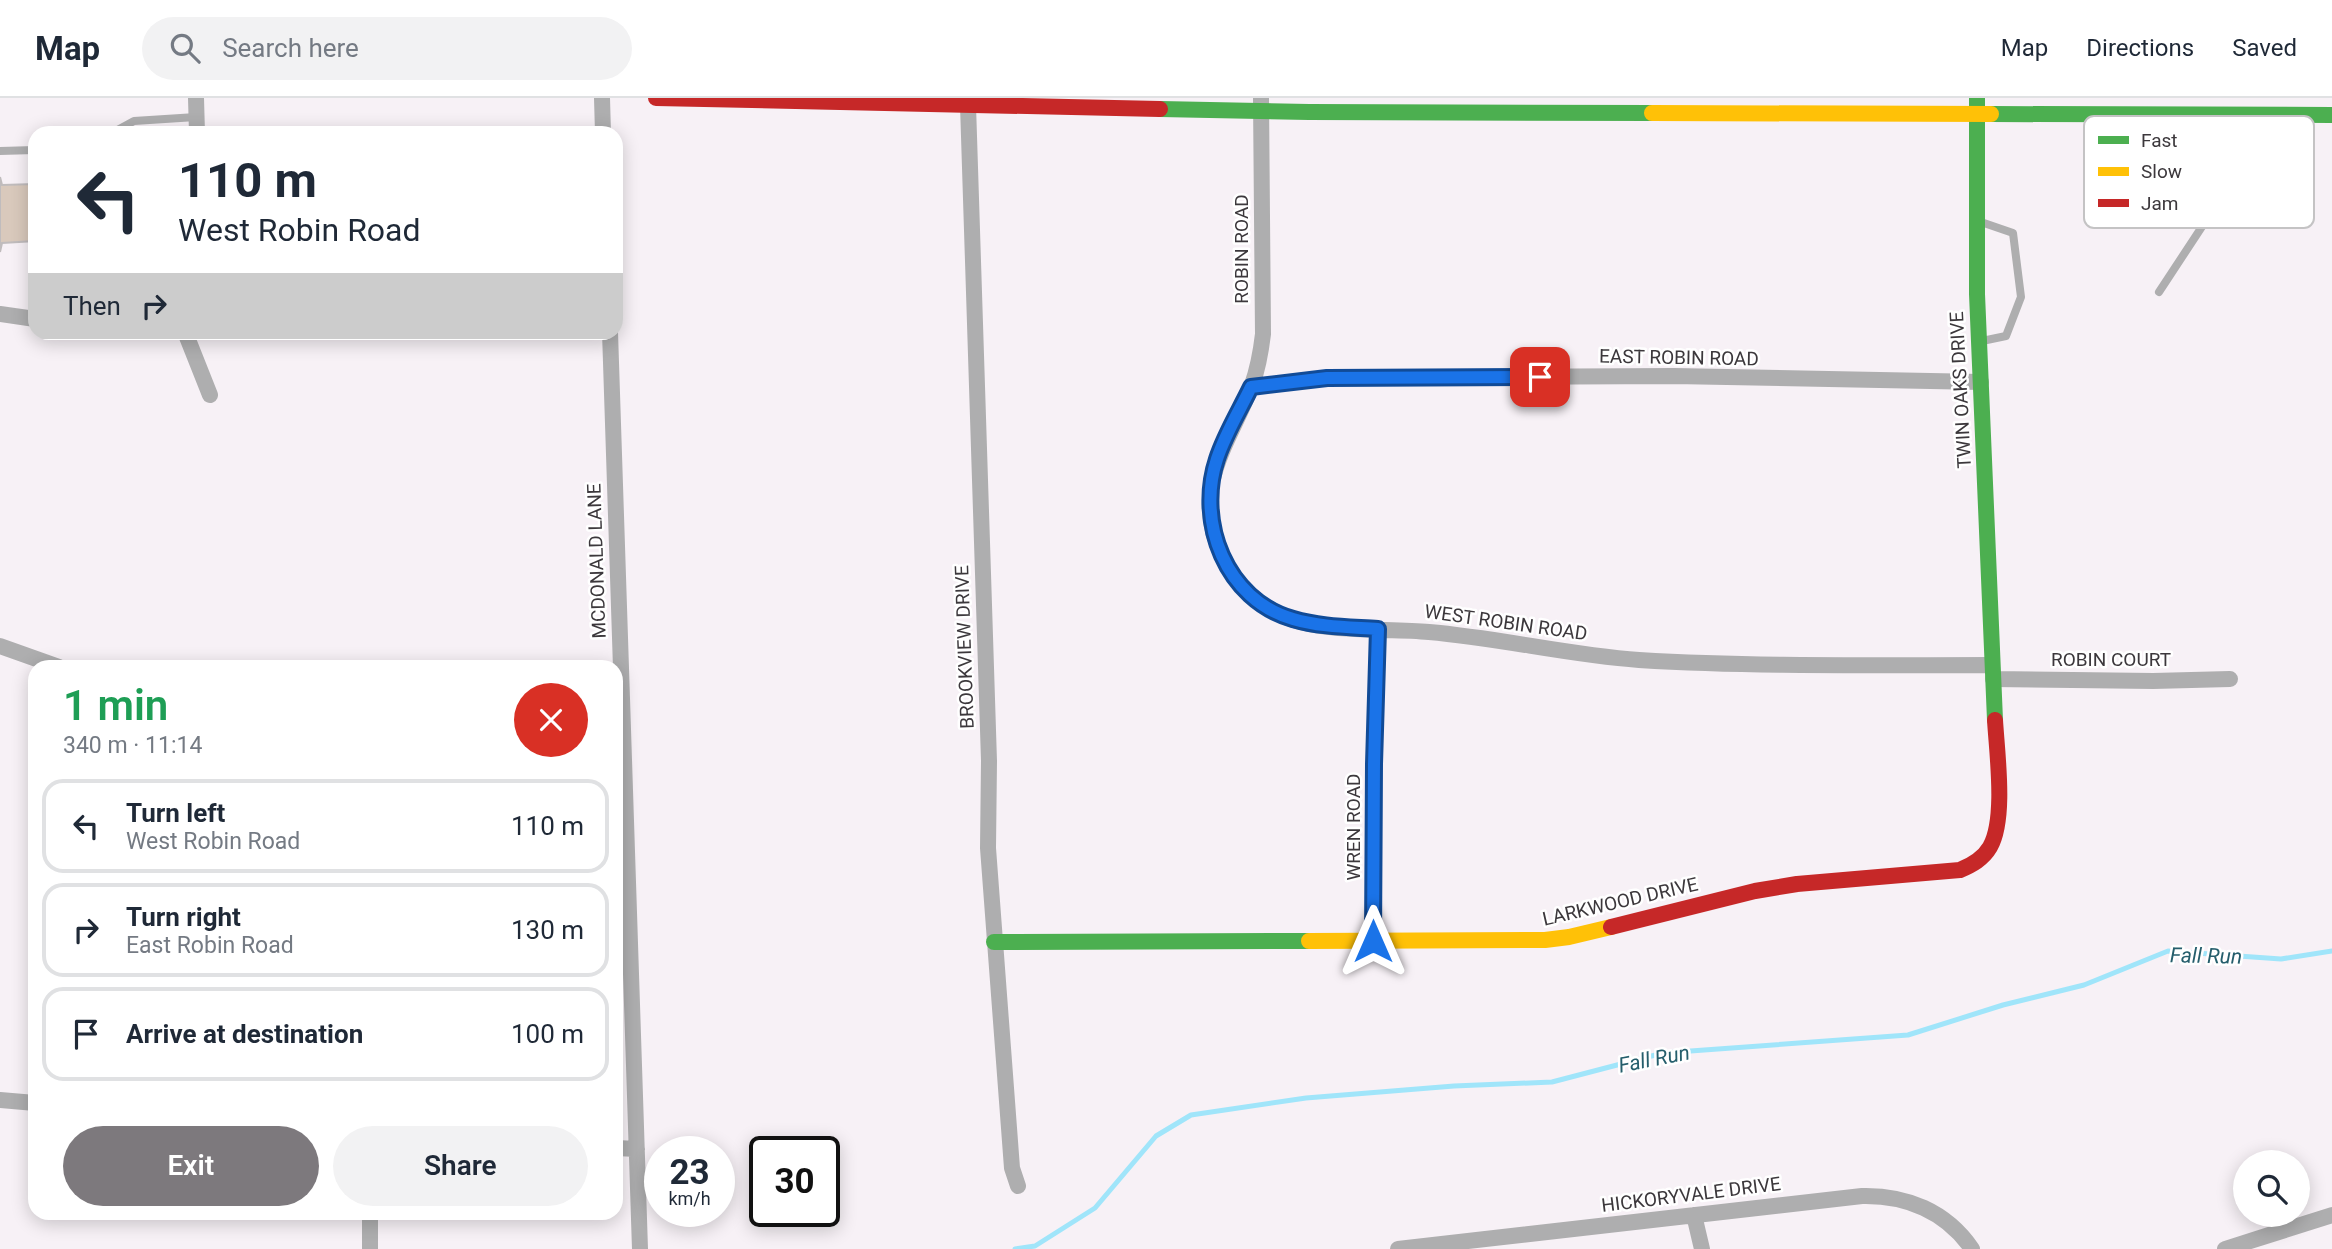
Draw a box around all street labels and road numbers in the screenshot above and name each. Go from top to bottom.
street label: ROBIN ROAD [1230,194,1253,304]
street label: TWIN OAKS DRIVE [1945,311,1976,469]
street label: EAST ROBIN ROAD [1599,345,1759,370]
street label: MCDONALD LANE [582,483,611,639]
street label: BROOKVIEW DRIVE [950,565,979,729]
street label: WEST ROBIN ROAD [1423,600,1589,645]
street label: ROBIN COURT [2051,648,2171,671]
street label: WREN ROAD [1342,773,1365,881]
street label: LARKWOOD DRIVE [1540,872,1700,931]
street label: HICKORYVALE DRIVE [1600,1172,1782,1217]

